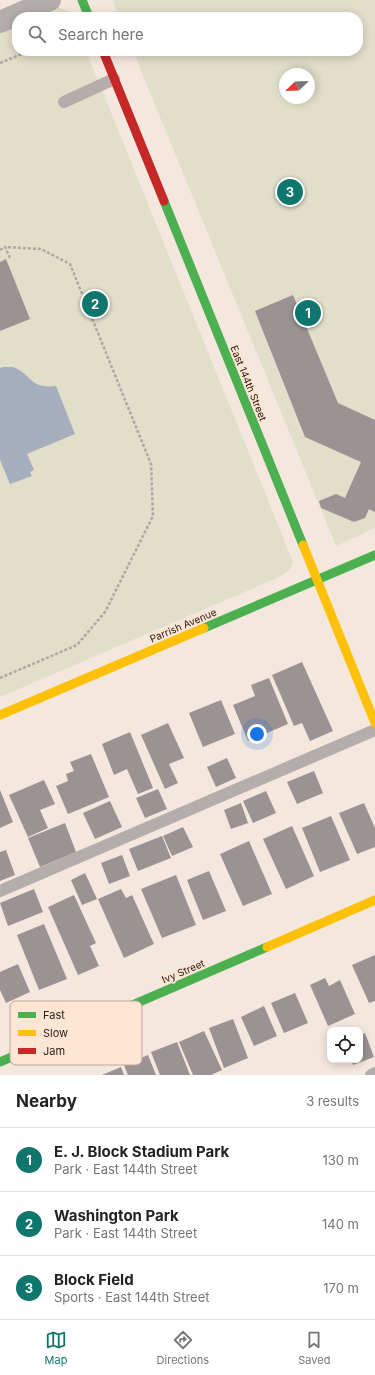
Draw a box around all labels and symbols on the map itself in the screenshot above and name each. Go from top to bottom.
north arrow [279,68,315,104]
pin: 3 [277,177,303,207]
pin: 2 [82,289,108,319]
pin: 1 [295,298,321,328]
street label: East 144th Street [228,344,270,423]
street label: Parrish Avenue [148,605,218,644]
your location [247,724,267,744]
street label: Ivy Street [160,956,207,985]
legend [10,1001,142,1065]
text: Fast [43,1008,65,1022]
text: Slow [43,1026,68,1040]
text: Jam [43,1044,65,1058]

